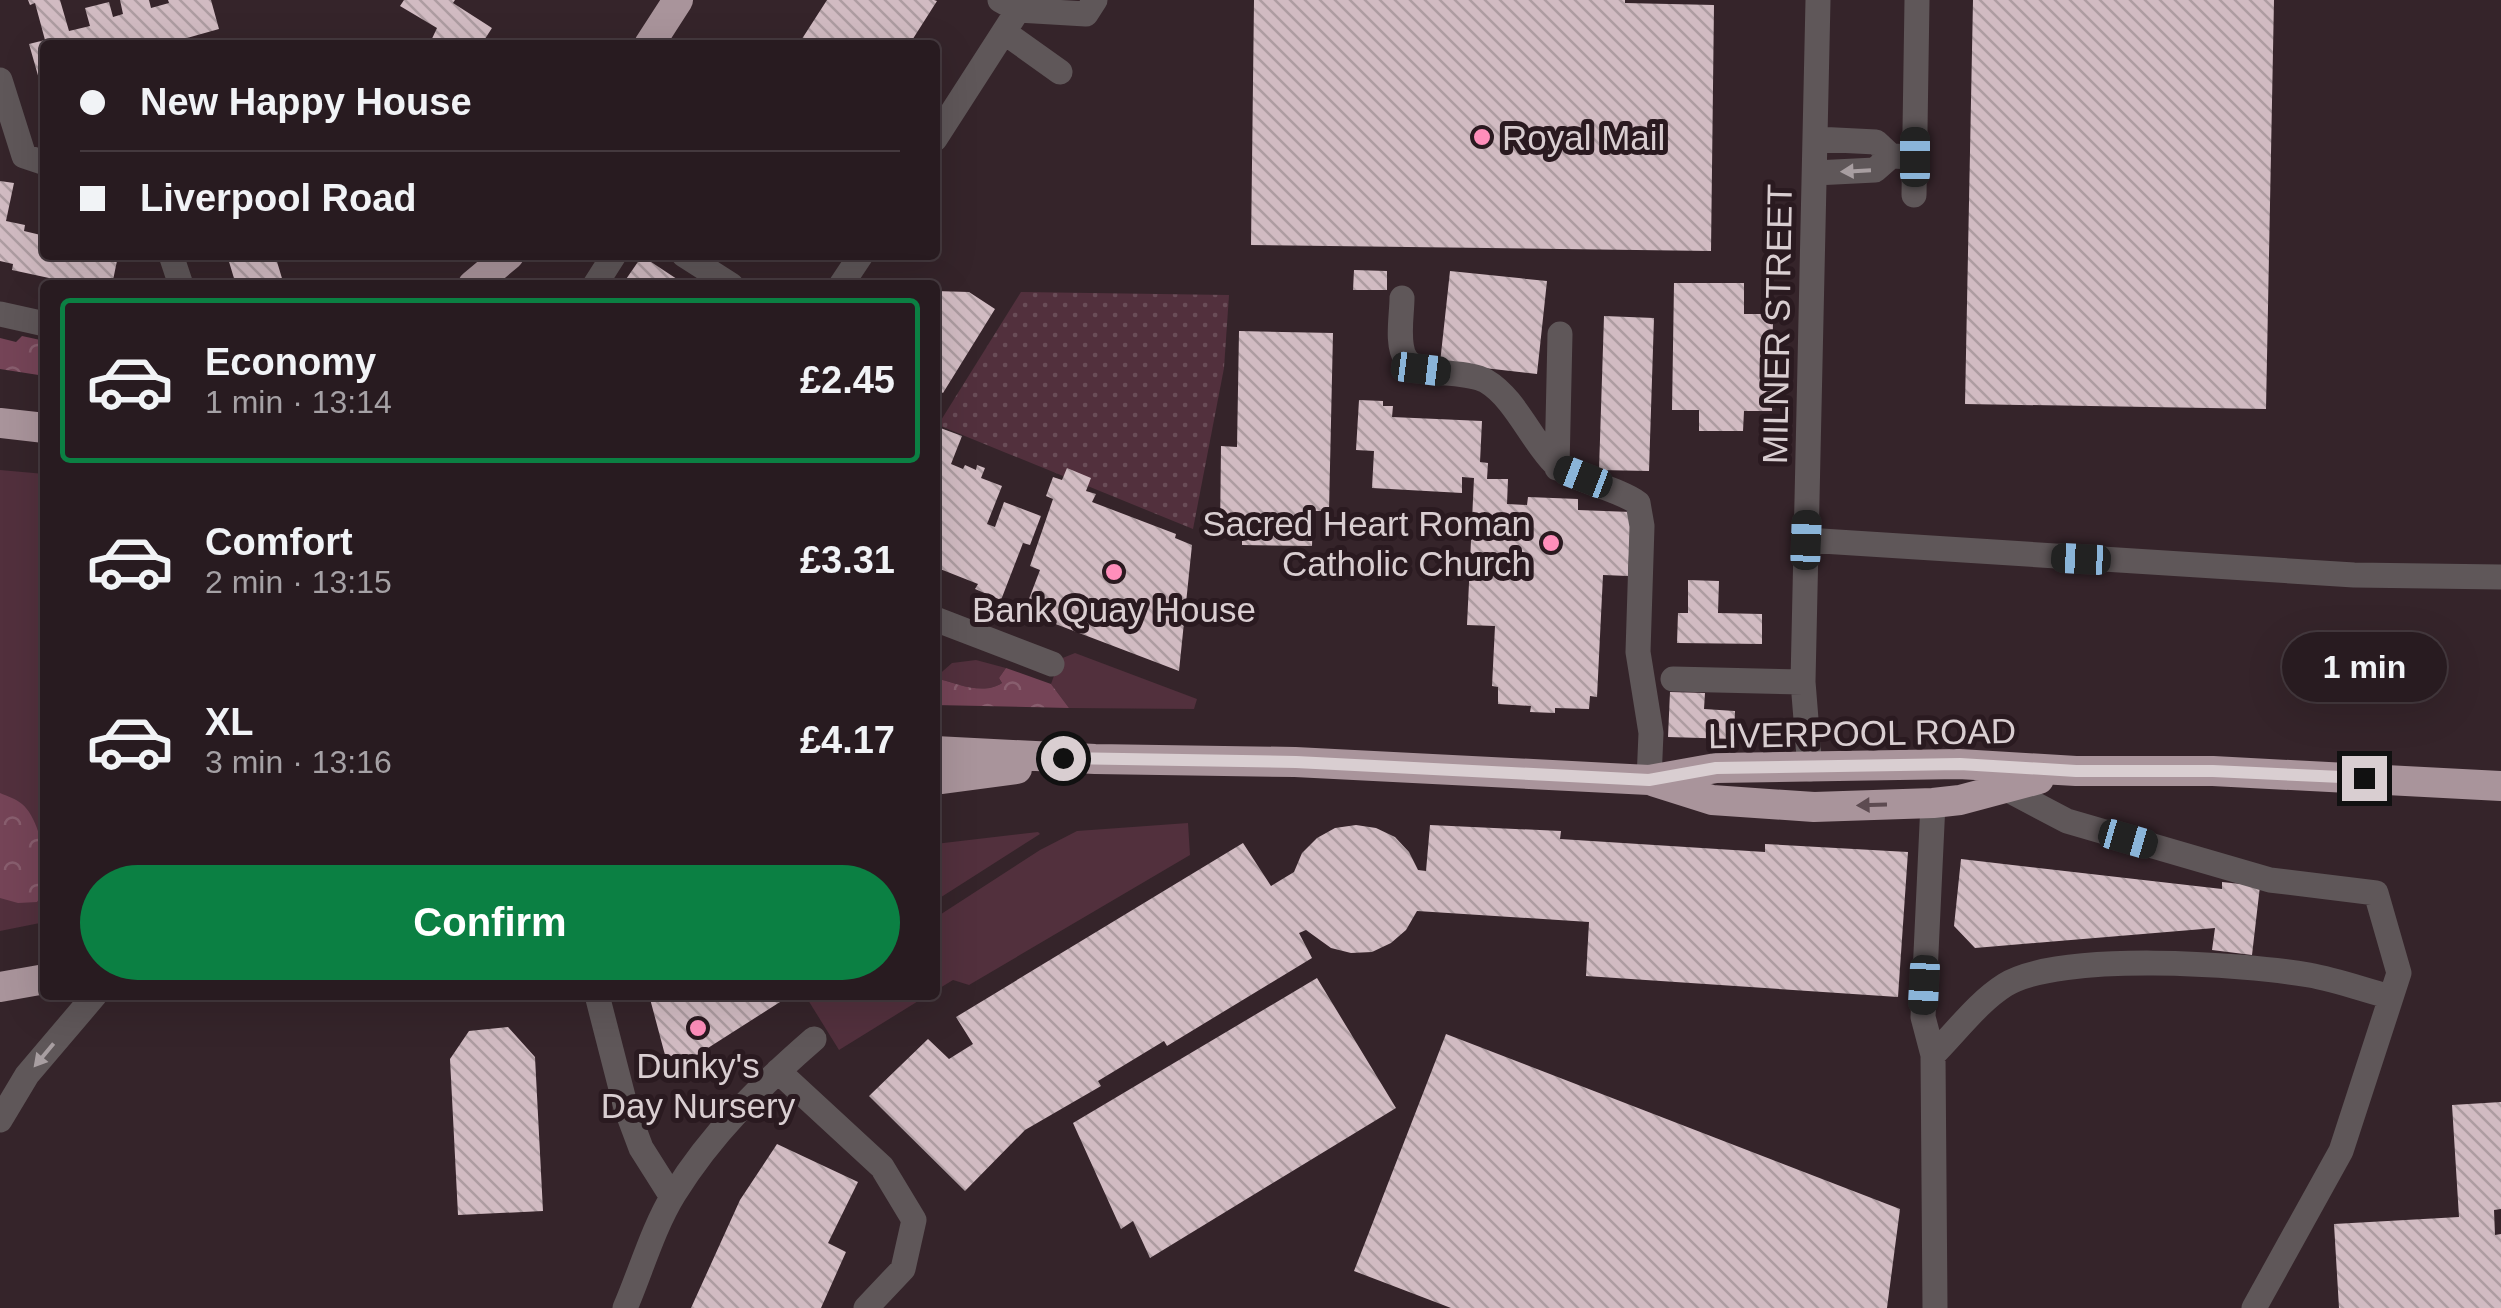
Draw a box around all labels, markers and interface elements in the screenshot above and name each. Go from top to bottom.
text: New Happy House [140,81,472,123]
place label: Royal Mail [1502,118,1665,157]
marker: Royal Mail [1471,126,1493,148]
car [1900,127,1930,187]
one-way arrow [1839,163,1871,179]
text: Liverpool Road [140,177,417,219]
street label: MILNER STREET [1755,184,1799,464]
icon: car [85,336,175,426]
text: Economy [205,341,376,383]
car [1389,350,1453,388]
text: £2.45 [800,359,895,401]
text: 1 min · 13:14 [205,384,392,420]
car [1550,452,1616,502]
place label: Sacred Heart Roman Catholic Church [1202,504,1531,583]
car [1790,509,1822,571]
icon: car [85,516,175,606]
text: Comfort [205,521,353,563]
marker: Sacred Heart Roman Catholic Church [1540,532,1562,554]
text: £3.31 [800,539,895,581]
car [2050,542,2112,576]
marker: Bank Quay House [1103,561,1125,583]
text: 2 min · 13:15 [205,564,392,600]
place label: Bank Quay House [972,590,1256,629]
callout: 1 min [2282,633,2446,703]
text: 1 min [2323,649,2406,685]
icon: car [85,696,175,786]
text: XL [205,701,254,743]
street label: LIVERPOOL ROAD [1708,711,2016,755]
text: £4.17 [800,719,895,761]
route start [1041,736,1086,781]
text: 3 min · 13:16 [205,744,392,780]
route end [2342,756,2387,801]
one-way arrow [1856,797,1888,813]
car [2095,816,2161,862]
button: Confirm [80,865,900,980]
car [1907,954,1941,1016]
marker: Dunky's Day Nursery [687,1017,709,1039]
one-way arrow [34,1043,55,1068]
place label: Dunky's Day Nursery [601,1046,796,1125]

